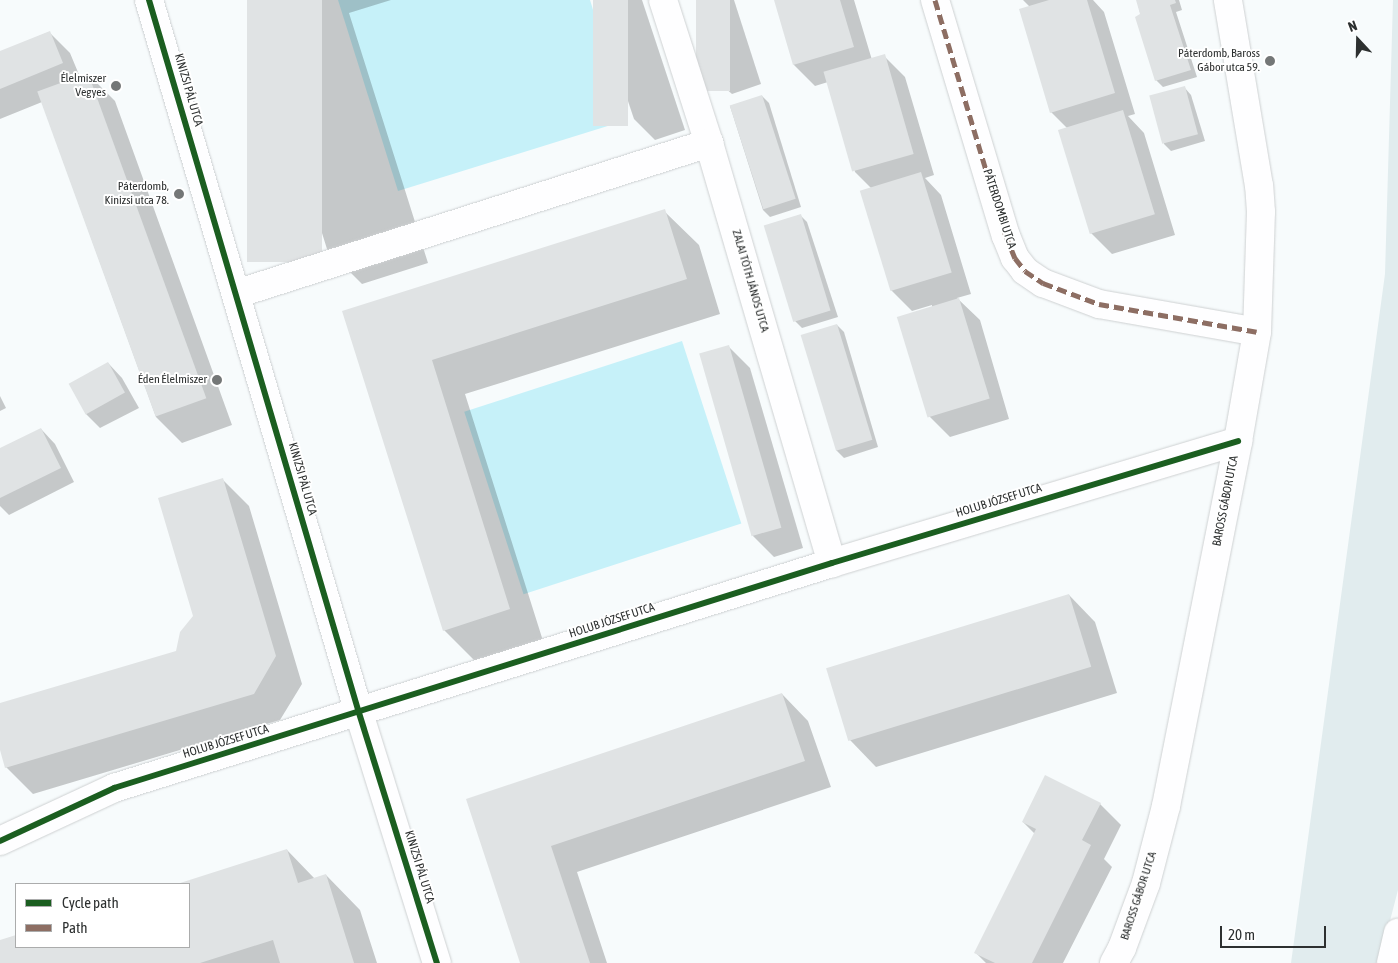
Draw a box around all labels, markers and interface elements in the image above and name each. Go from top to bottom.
north arrow [1333,15,1383,65]
text: N [1346,17,1359,35]
place label: Páterdomb, Baross Gábor utca 59. [1178,47,1260,75]
street label: KINIZSI PÁL UTCA [171,52,205,128]
marker: Páterdomb, Baross Gábor utca 59. [1264,55,1276,67]
place label: Élelmiszer Vegyes [60,72,106,100]
marker: Élelmiszer Vegyes [110,80,122,92]
street label: PÁTERDOMBI UTCA [979,167,1019,251]
place label: Páterdomb, Kinizsi utca 78. [105,180,169,208]
marker: Páterdomb, Kinizsi utca 78. [173,188,185,200]
street label: ZALAI TÓTH JÁNOS UTCA [728,228,772,334]
place label: Éden Élelmiszer [138,373,207,387]
marker: Éden Élelmiszer [211,374,223,386]
street label: KINIZSI PÁL UTCA [285,441,319,517]
street label: BAROSS GÁBOR UTCA [1210,454,1242,548]
street label: HOLUB JÓZSEF UTCA [954,481,1044,521]
street label: HOLUB JÓZSEF UTCA [567,600,657,642]
street label: HOLUB JÓZSEF UTCA [181,722,271,762]
street label: KINIZSI PÁL UTCA [401,829,437,905]
street label: BAROSS GÁBOR UTCA [1118,850,1160,942]
legend [15,883,190,948]
text: Cycle path [62,894,119,911]
scale bar [1223,916,1329,948]
text: Path [62,919,88,936]
text: 20 m [1228,926,1255,943]

